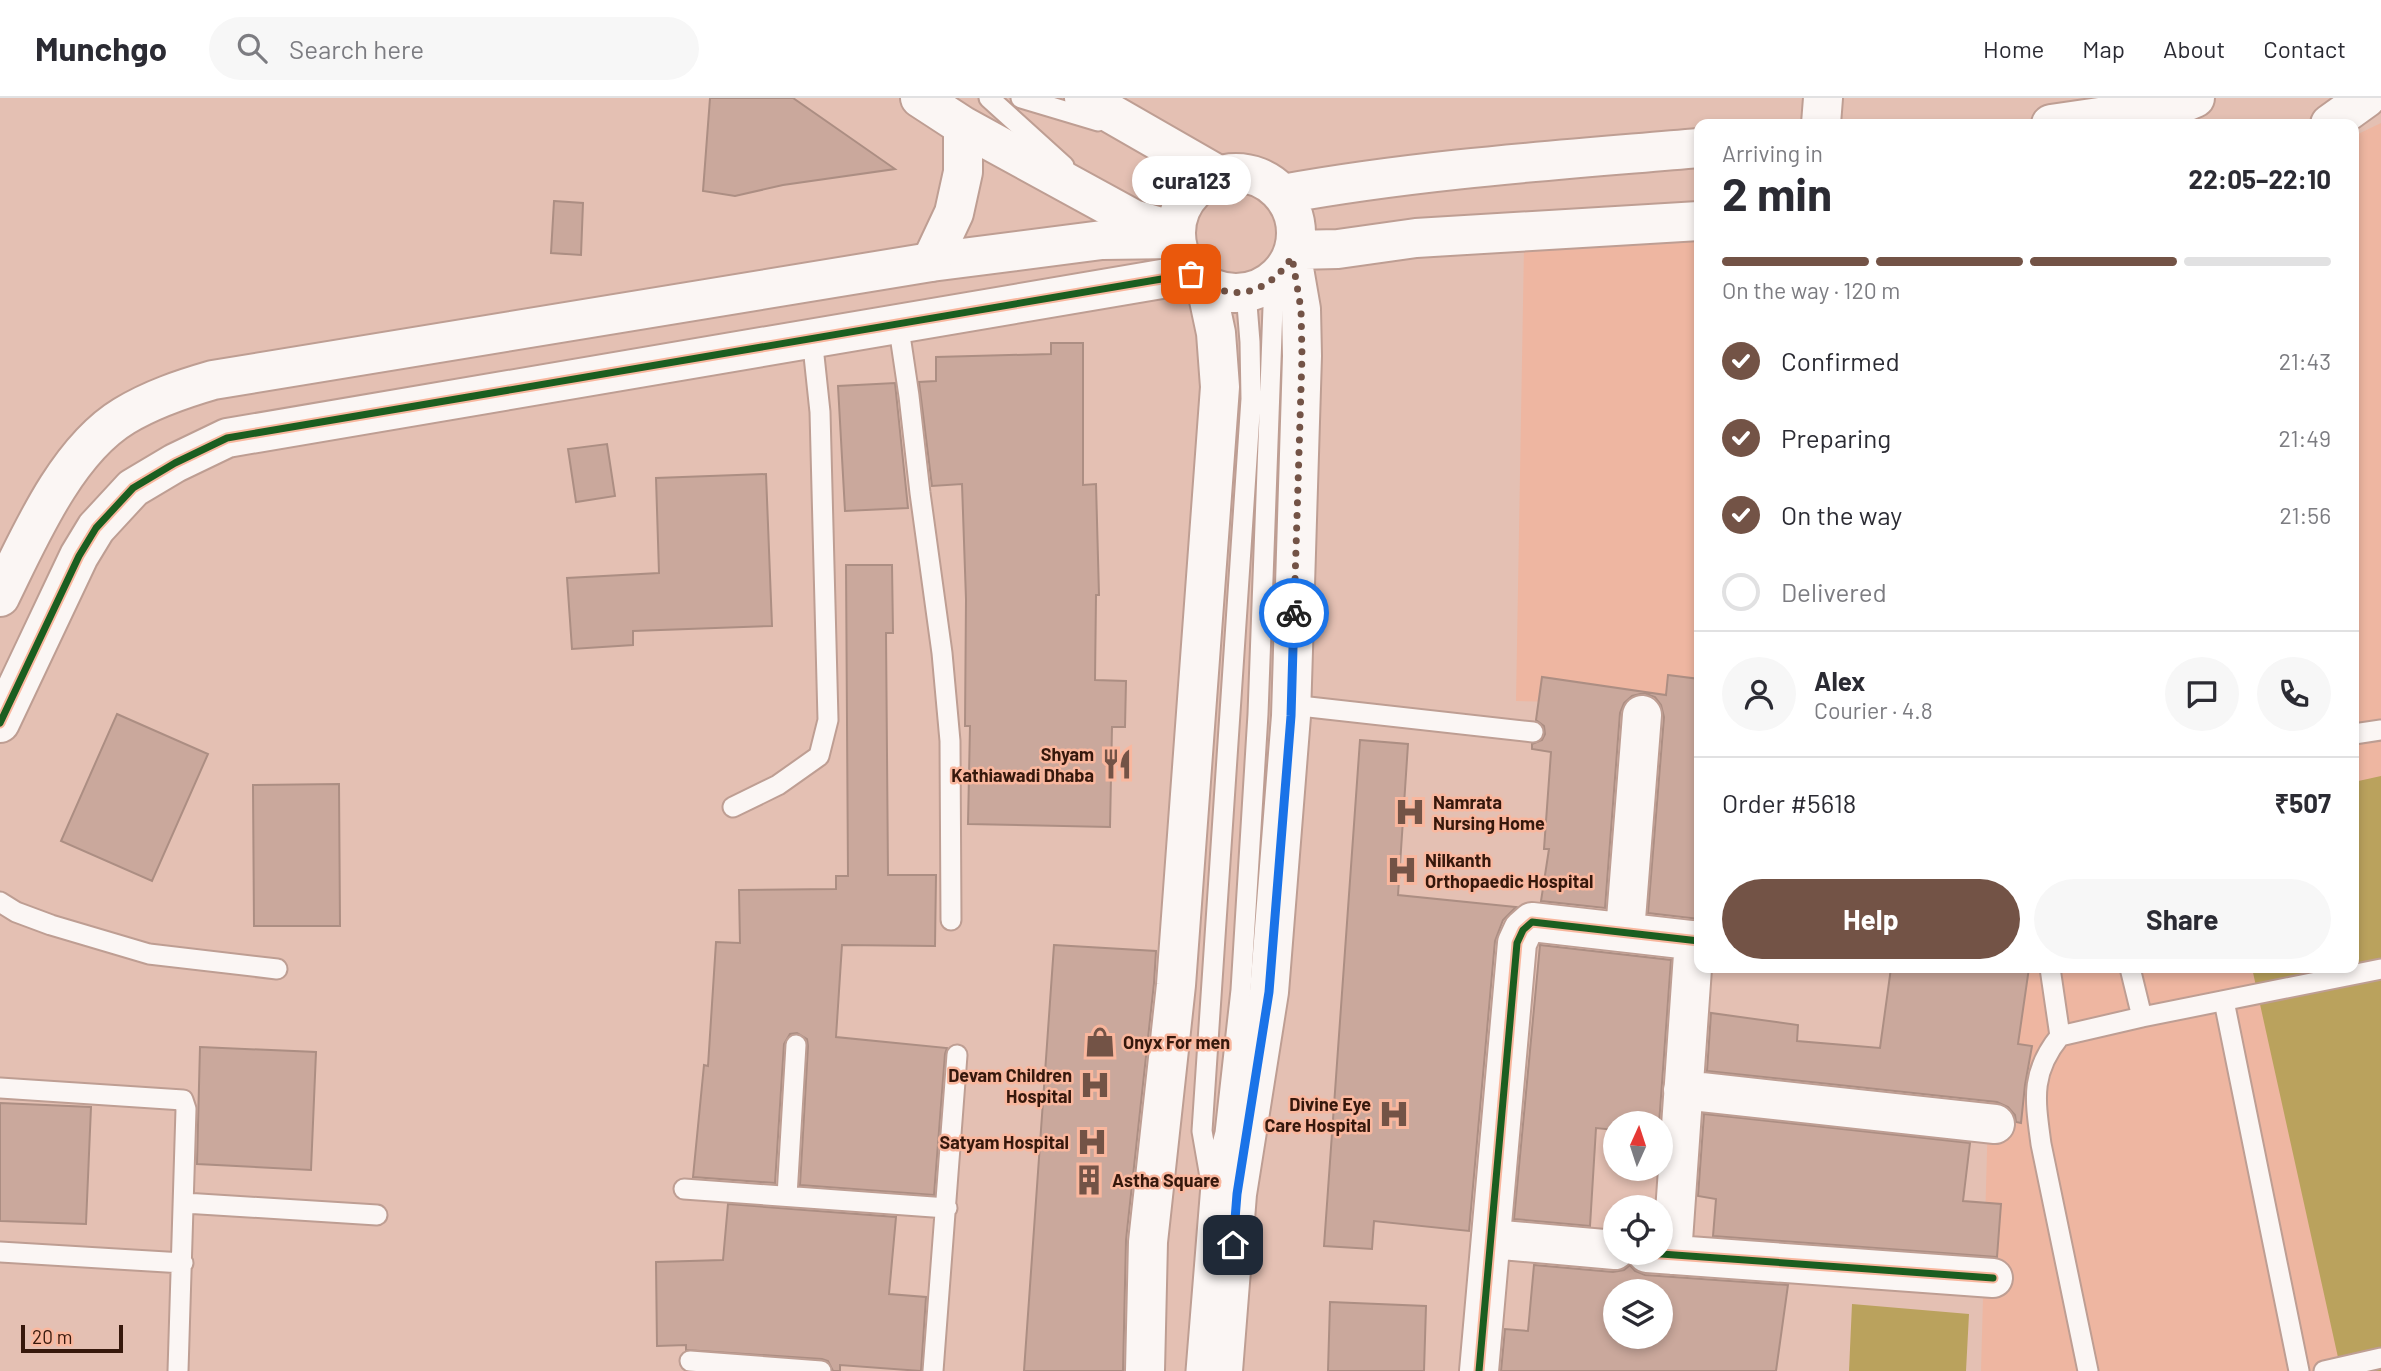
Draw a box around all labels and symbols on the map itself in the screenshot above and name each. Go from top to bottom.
callout: cura123 [1132,155,1250,204]
pin [1161,244,1221,304]
courier [1259,578,1329,648]
place label: Shyam Kathiawadi Dhaba [951,743,1094,786]
restaurant icon: Shyam Kathiawadi Dhaba [1100,747,1134,781]
place label: Namrata Nursing Home [1433,791,1545,834]
hospital icon: Namrata Nursing Home [1393,795,1427,829]
place label: Nilkanth Orthopaedic Hospital [1425,849,1593,892]
hospital icon: Nilkanth Orthopaedic Hospital [1385,853,1419,887]
shop icon: Onyx For men [1083,1025,1117,1059]
place label: Onyx For men [1123,1031,1230,1053]
place label: Devam Children Hospital [948,1064,1072,1107]
hospital icon: Devam Children Hospital [1078,1068,1112,1102]
place label: Divine Eye Care Hospital [1265,1093,1371,1136]
hospital icon: Divine Eye Care Hospital [1377,1097,1411,1131]
north arrow [1603,1111,1673,1181]
hospital icon: Satyam Hospital [1075,1125,1109,1159]
place label: Satyam Hospital [940,1131,1069,1153]
building icon: Astha Square [1072,1163,1106,1197]
place label: Astha Square [1112,1169,1220,1191]
pin [1203,1215,1263,1275]
scale bar [21,1322,122,1354]

